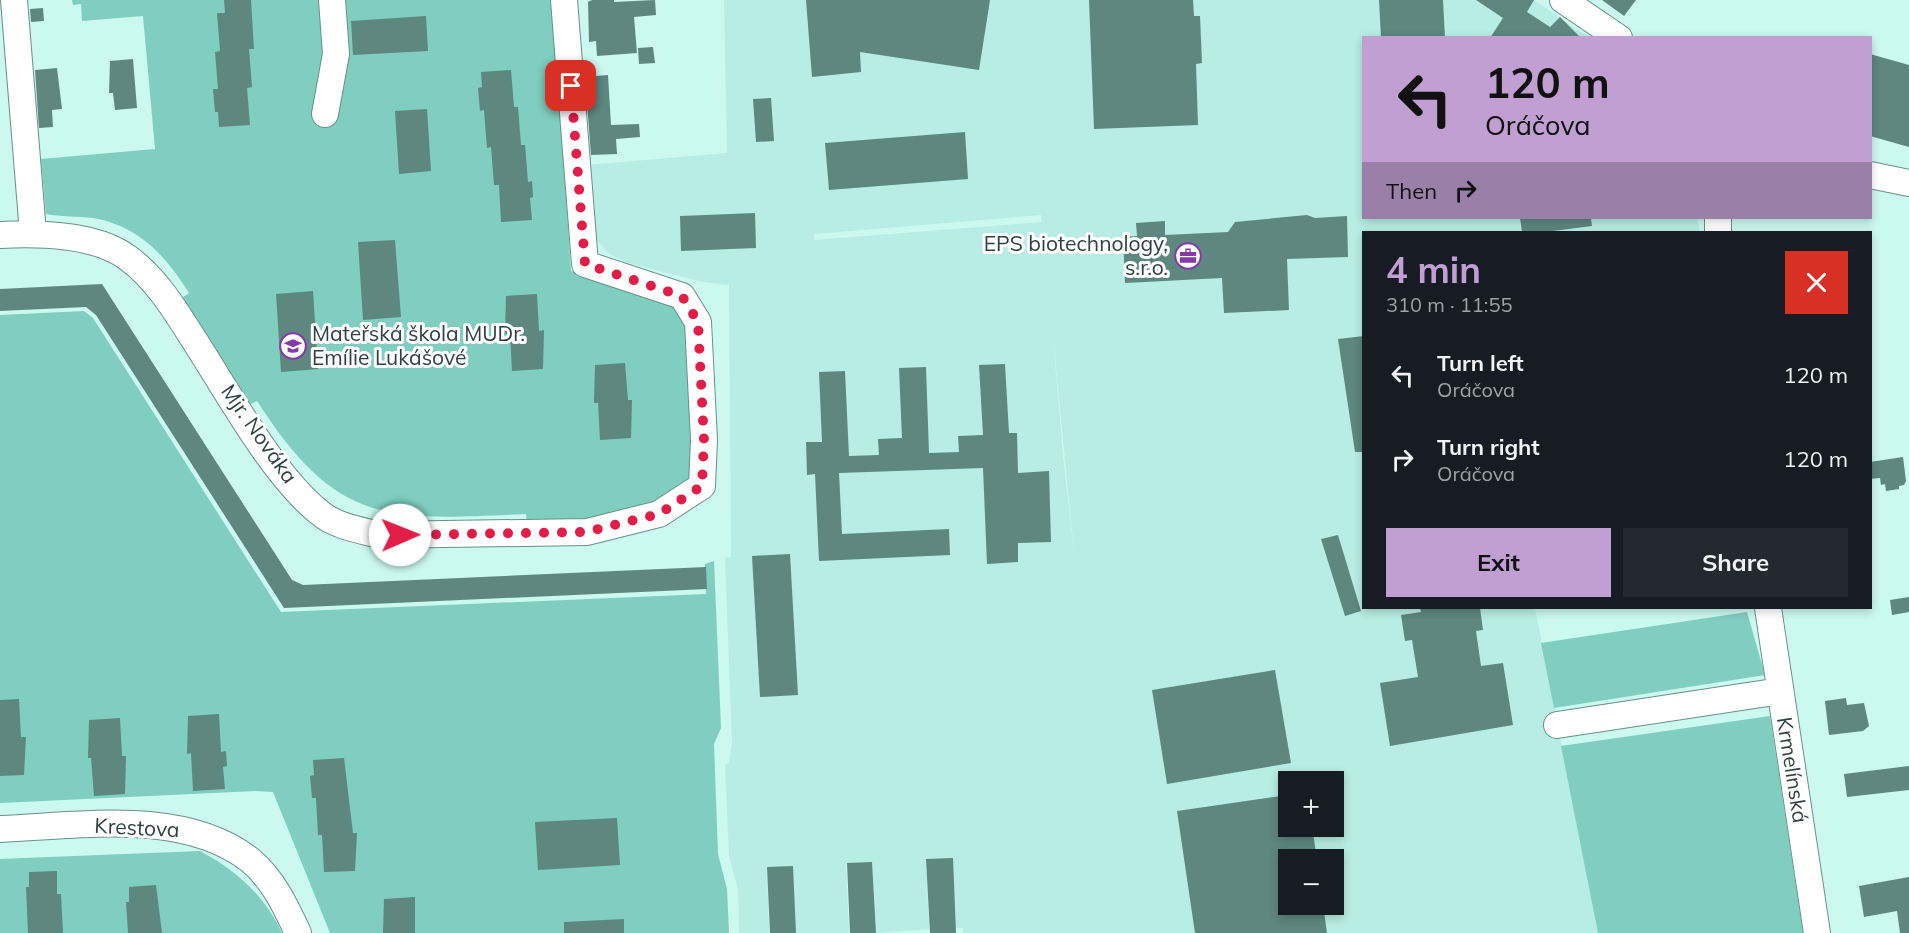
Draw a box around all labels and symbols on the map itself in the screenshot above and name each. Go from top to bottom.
pin [545,60,596,111]
place label: EPS biotechnology, s.r.o. [984,230,1168,280]
office icon: EPS biotechnology, s.r.o. [1173,241,1203,271]
place label: Mateřská škola MUDr. Emílie Lukášové [312,320,525,370]
school or university icon: Mateřská škola MUDr. Emílie Lukášové [278,331,308,361]
street label: Mjr. Nováka [216,379,303,488]
position arrow [368,503,432,567]
street label: Krmelínská [1772,715,1814,825]
street label: Krestova [94,812,180,842]

